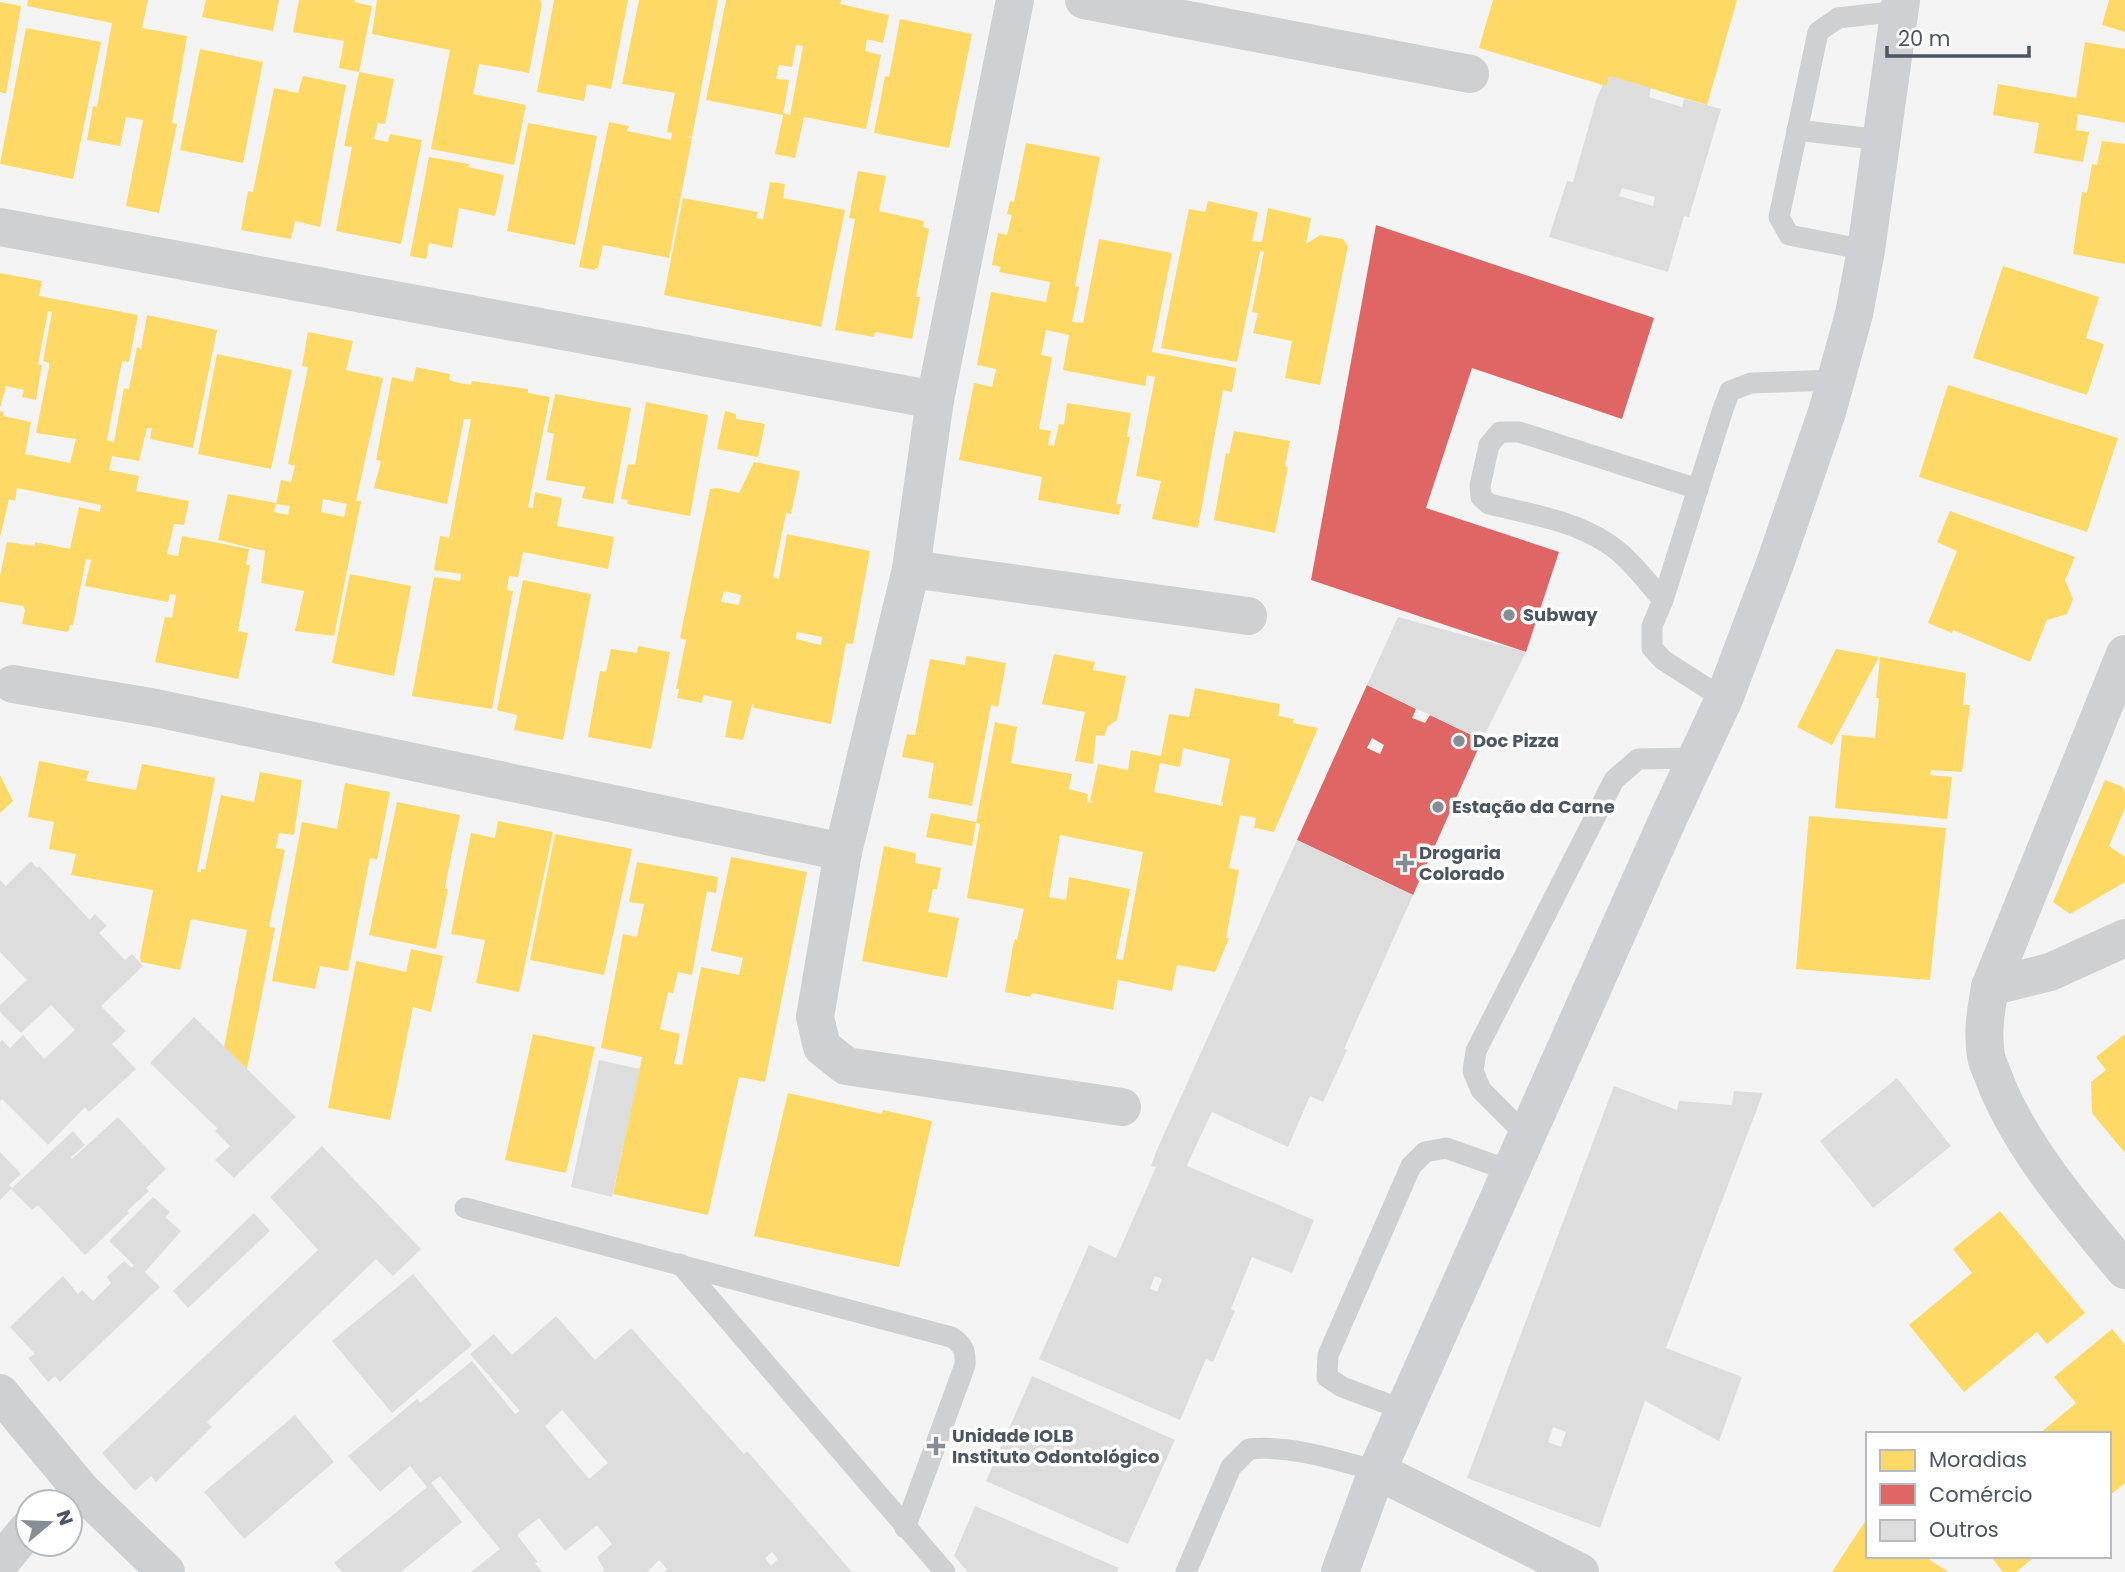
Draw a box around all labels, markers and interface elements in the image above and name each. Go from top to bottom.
scale bar [1887,14,2029,58]
text: 20 m [1898,24,1951,53]
place label: Subway [1523,602,1598,627]
marker: Subway [1501,607,1517,623]
place label: Doc Pizza [1473,728,1559,753]
marker: Doc Pizza [1451,733,1467,749]
place label: Estação da Carne [1452,794,1615,819]
marker: Estação da Carne [1430,799,1446,815]
place label: Drogaria Colorado [1419,840,1505,886]
marker: Drogaria Colorado [1397,855,1413,871]
place label: Unidade IOLB Instituto Odontológico [952,1423,1160,1469]
legend [1866,1432,2111,1558]
marker: Unidade IOLB Instituto Odontológico [926,1436,946,1456]
text: Moradias [1929,1445,2027,1474]
text: Comércio [1929,1480,2033,1509]
north arrow [14,1488,84,1558]
text: N [50,1506,80,1529]
text: Outros [1929,1515,1999,1544]

